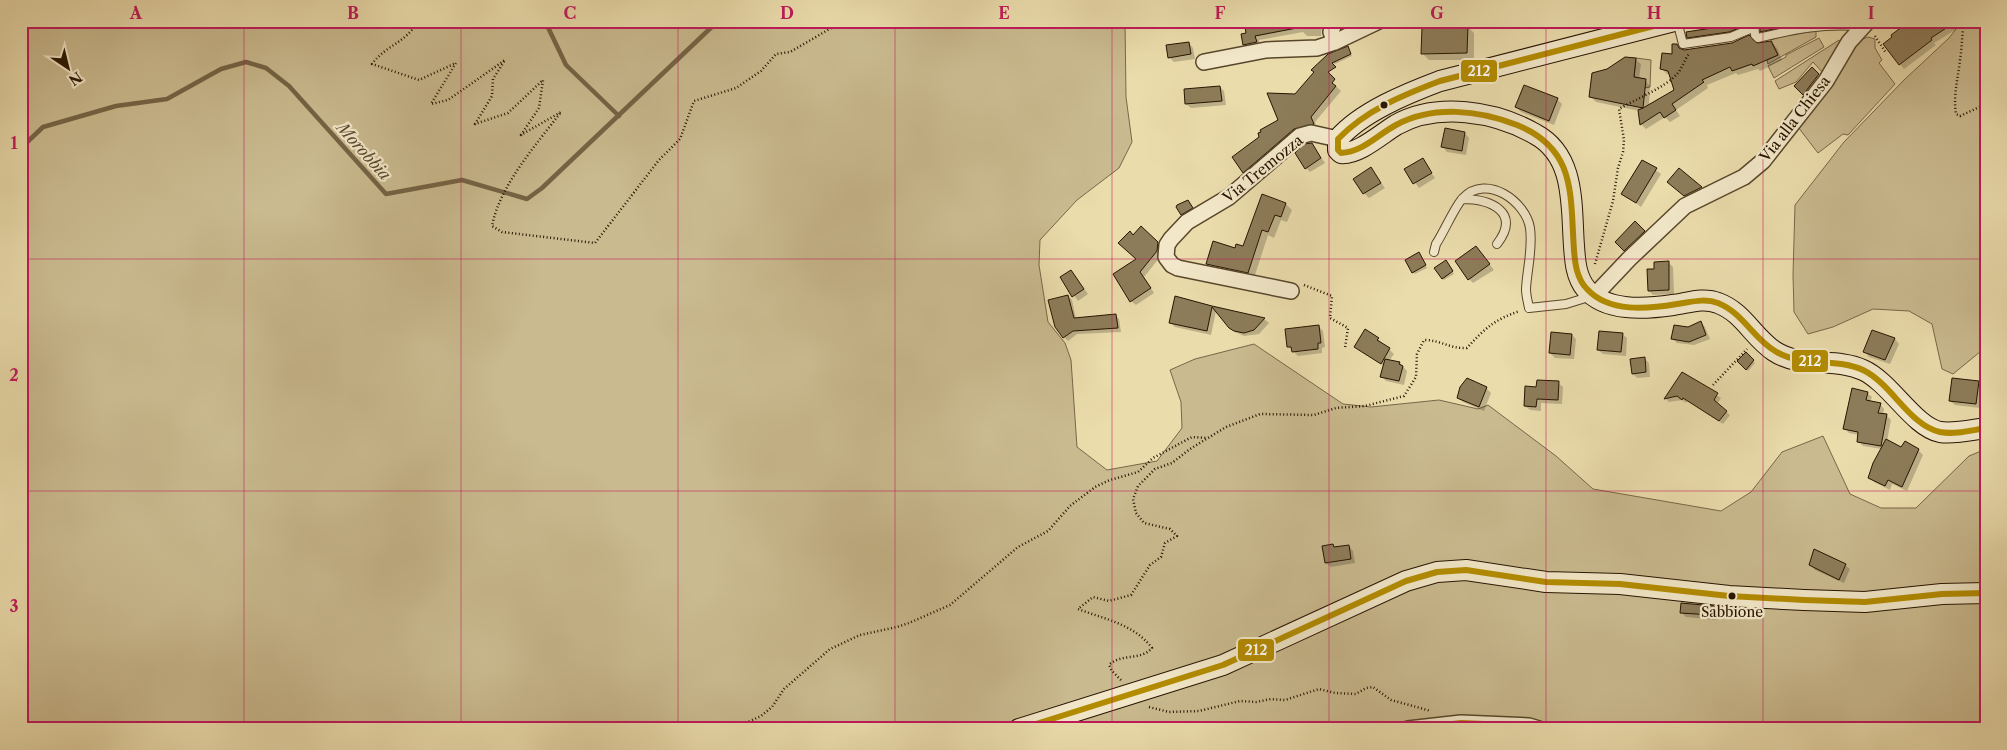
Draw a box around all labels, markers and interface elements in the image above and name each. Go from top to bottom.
text: A [129,3,143,23]
text: B [347,3,359,23]
text: C [564,3,576,23]
text: D [780,3,794,23]
text: E [998,3,1010,23]
text: F [1215,3,1226,23]
text: G [1430,3,1444,23]
text: H [1647,3,1661,23]
text: I [1868,3,1875,23]
north arrow [42,42,92,92]
line badge: 212 [1460,59,1498,83]
text: 212 [1468,62,1490,80]
text: N [65,68,86,90]
street label: Via alla Chiesa [1754,72,1834,166]
unlabelled marker [1379,100,1389,110]
water label: Morobbia [331,116,396,184]
street label: Via Tremozza [1218,130,1307,207]
text: 1 [10,133,18,153]
line badge: 212 [1791,349,1829,373]
text: 212 [1799,352,1821,370]
text: 2 [9,365,19,385]
marker: Sabbione [1727,591,1737,601]
text: 3 [9,596,19,616]
place label: Sabbione [1701,603,1763,621]
line badge: 212 [1237,638,1275,662]
text: 212 [1245,641,1267,659]

